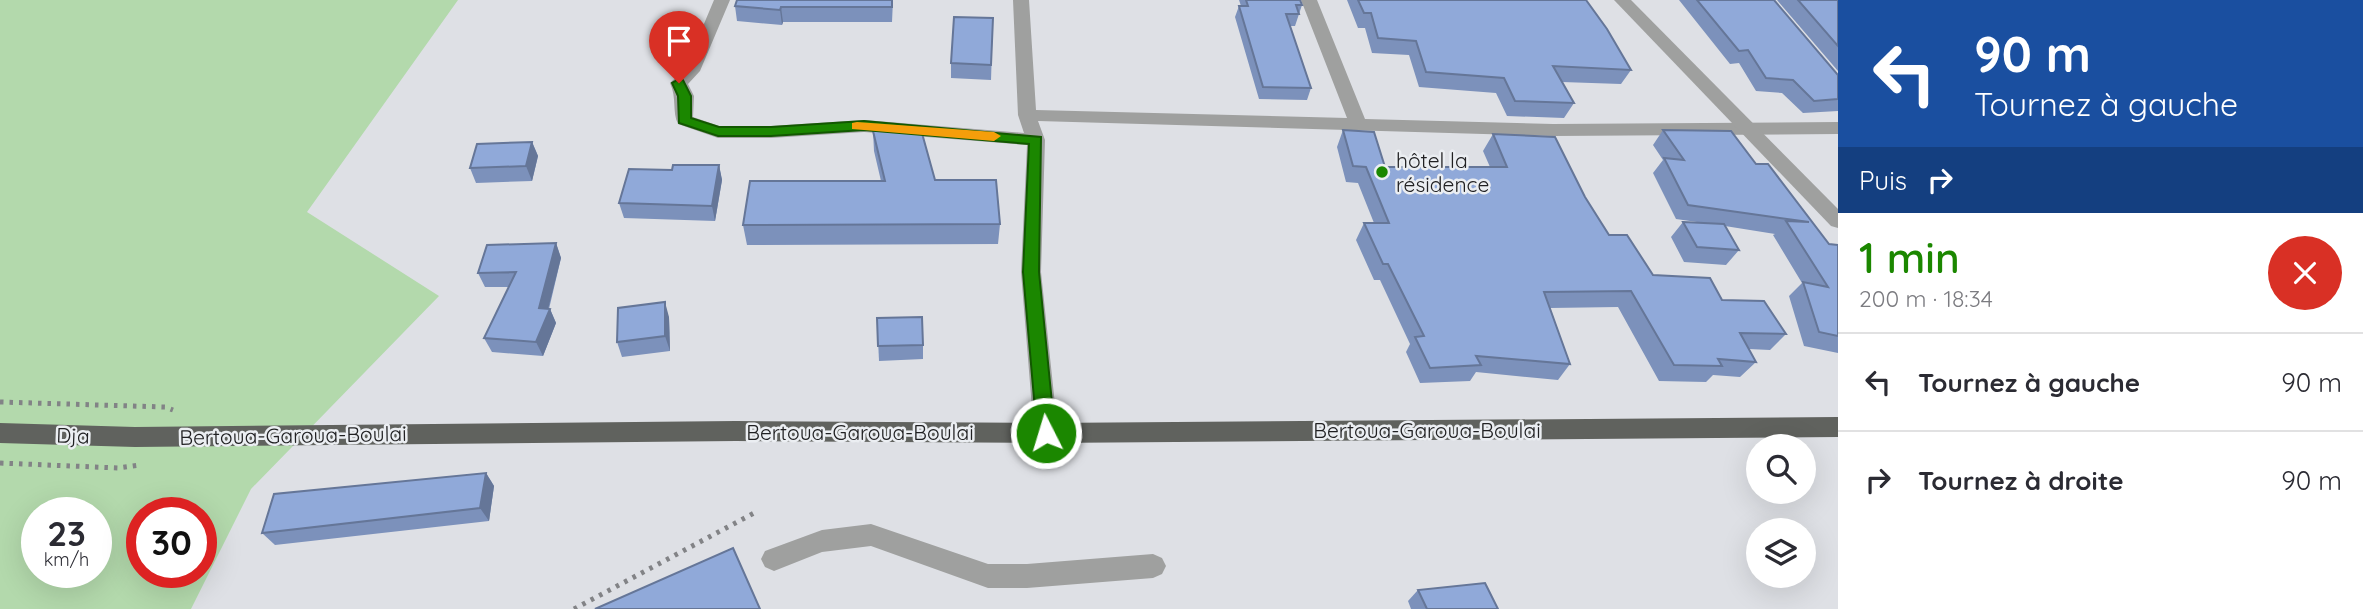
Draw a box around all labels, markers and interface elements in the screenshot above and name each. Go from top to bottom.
pin [649,11,709,83]
icon: arrive [660,22,698,60]
text: 90 m [1974,23,2091,84]
icon: left [1859,28,1950,119]
text: Tournez à gauche [1974,84,2238,124]
place label: hôtel la résidence [1396,147,1489,197]
icon: right [1921,161,1959,199]
marker: hôtel la résidence [1374,164,1390,180]
text: Puis [1859,164,1907,197]
text: 1 min [1859,231,1960,284]
button: close [2268,236,2342,310]
text: 200 m · 18:34 [1859,284,1993,313]
icon: left [1859,363,1897,401]
text: Tournez à gauche [1918,366,2140,399]
text: 90 m [2281,366,2342,399]
position arrow [1009,396,1083,470]
street label: Bertoua-Garoua-Boulai [1313,417,1541,443]
street label: Bertoua-Garoua-Boulai [746,419,974,445]
street label: Bertoua-Garoua-Boulai [179,420,407,450]
street label: Dja [56,421,90,449]
map controls [1746,434,1816,588]
button: search [1746,434,1816,504]
icon: right [1859,461,1897,499]
text: Tournez à droite [1918,464,2123,497]
text: 90 m [2281,464,2342,497]
speed limit sign: 30 [126,497,217,588]
text: 23 [47,511,86,555]
button: layers [1746,518,1816,588]
text: km/h [44,548,89,571]

